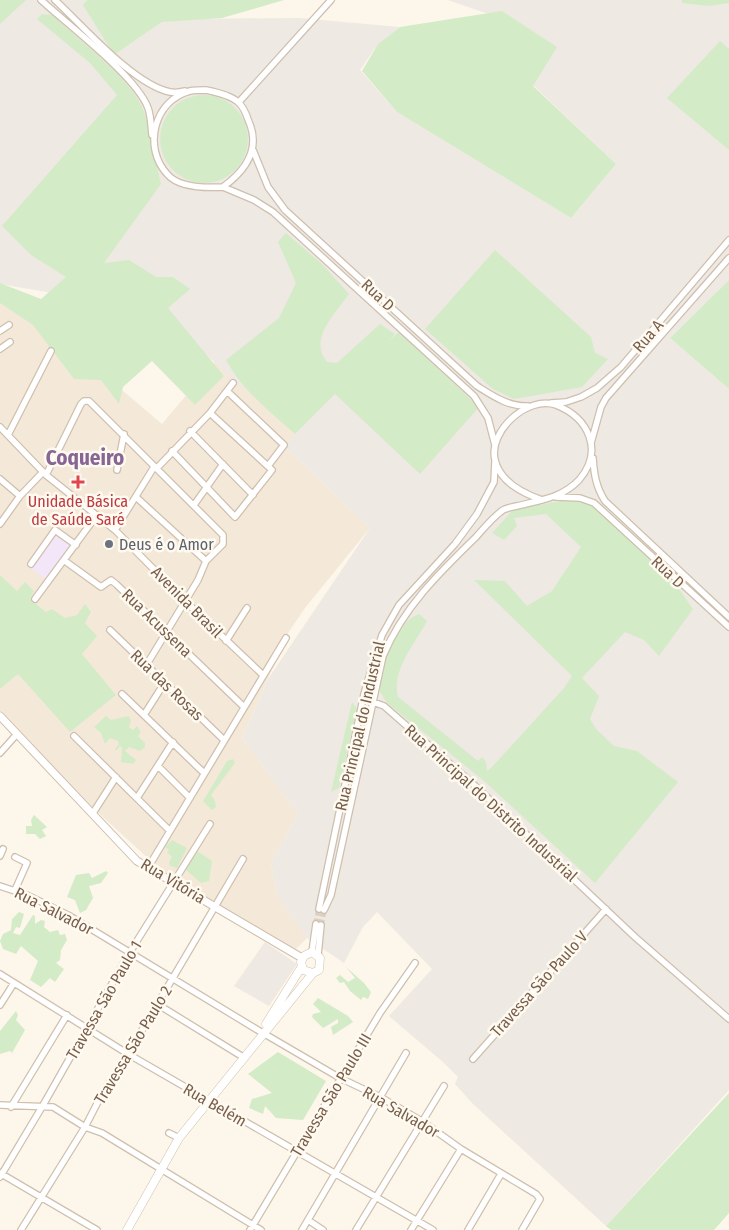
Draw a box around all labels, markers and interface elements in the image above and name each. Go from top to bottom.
street label: Rua D [358,275,398,315]
street label: Rua A [629,315,668,356]
district label: Coqueiro [46,445,124,471]
marker: Unidade Básica de Saúde Saré [71,475,85,489]
place label: Unidade Básica de Saúde Saré [28,492,128,529]
place label: Deus é o Amor [119,535,214,554]
marker: Deus é o Amor [103,538,115,550]
street label: Rua D [648,552,688,592]
street label: Avenida Brasil [148,563,226,641]
street label: Rua Acussena [118,585,196,661]
street label: Rua Principal do Industrial [331,639,389,813]
street label: Rua das Rosas [127,646,207,725]
street label: Rua Principal do Distrito Industrial [401,720,581,886]
street label: Rua Vitória [137,854,209,908]
street label: Rua Salvador [12,883,97,939]
street label: Travessa São Paulo V [487,927,592,1041]
street label: Travessa São Paulo 1 [62,937,146,1063]
street label: Travessa São Paulo 2 [90,982,176,1108]
street label: Travessa São Paulo III [287,1030,375,1160]
street label: Rua Belém [180,1079,250,1131]
street label: Rua Salvador [359,1082,443,1142]

